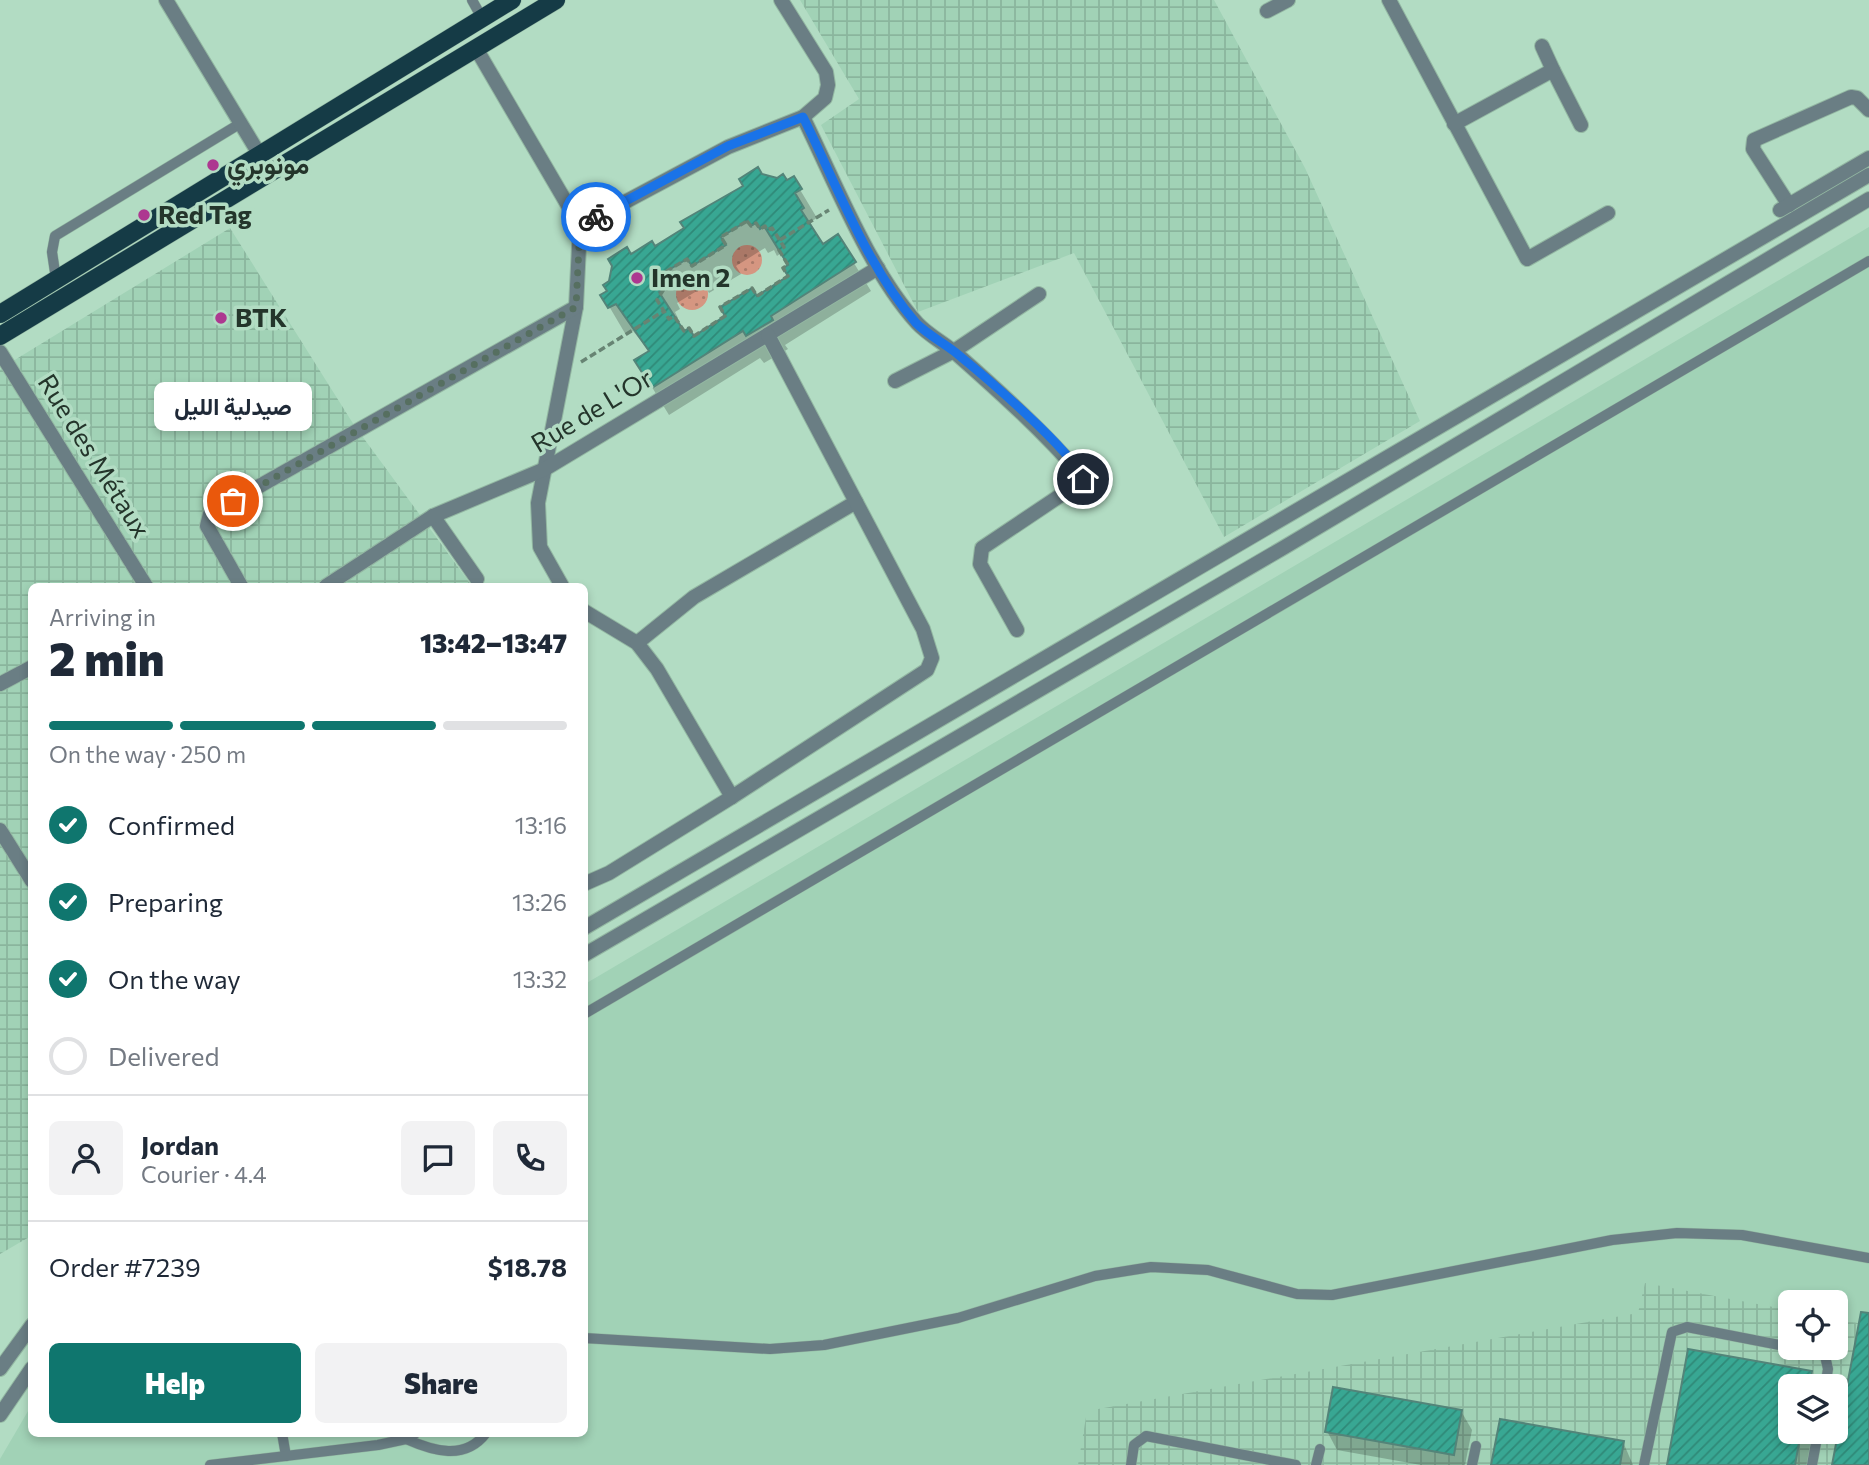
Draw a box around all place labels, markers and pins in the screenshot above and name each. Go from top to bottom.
place label: مونوبري [227,148,309,187]
marker: مونوبري [205,157,221,173]
place label: Red Tag [158,198,252,229]
marker: Red Tag [136,207,152,223]
place label: Imen 2 [651,261,730,292]
marker: Imen 2 [629,270,645,286]
place label: BTK [235,301,287,332]
marker: BTK [213,310,229,326]
callout: صيدلية الليل [154,382,312,431]
pin [1053,449,1113,509]
pin [203,471,263,531]

